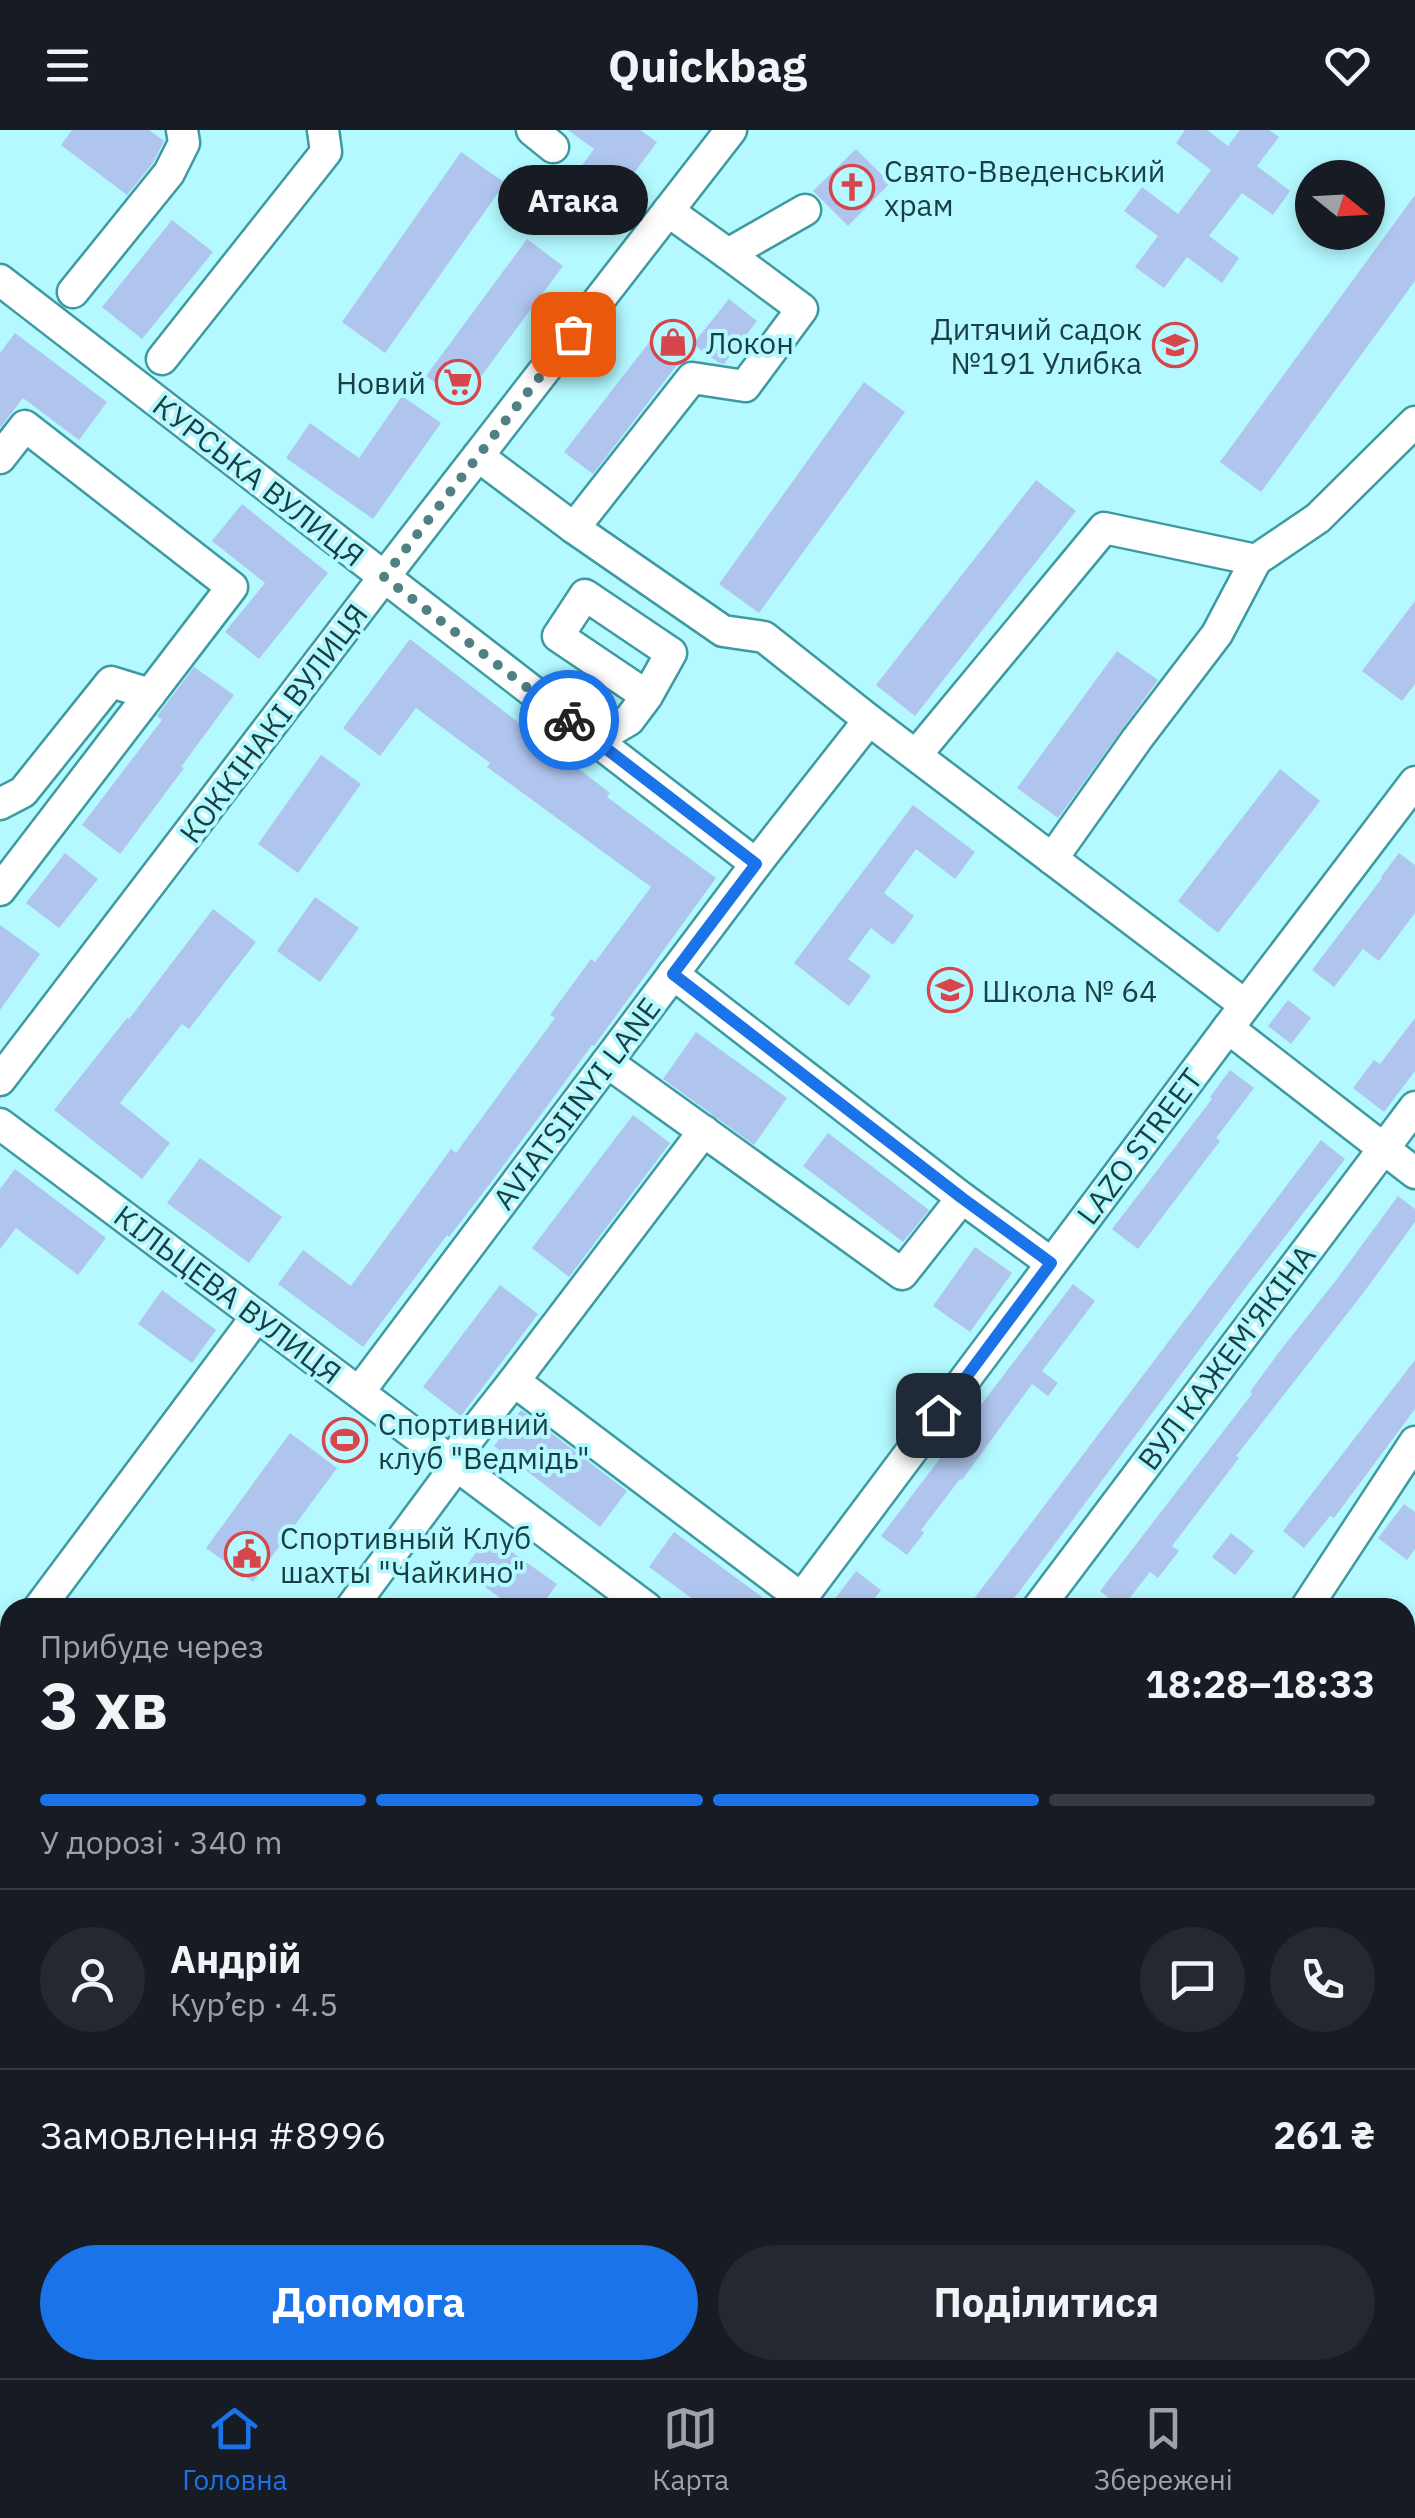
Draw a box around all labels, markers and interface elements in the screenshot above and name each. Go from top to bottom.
text: Quickbag [608,36,807,94]
icon: menu [40,38,95,93]
icon: heart [1320,38,1375,93]
place label: Свято-Введенський храм [884,151,1165,224]
north arrow [1295,160,1385,250]
map controls [1295,160,1385,250]
callout: Атака [498,164,648,234]
church icon: Свято-Введенський храм [829,164,875,210]
text: Атака [527,179,619,221]
pin [531,292,616,377]
icon: bag [546,307,601,362]
place label: Дитячий садок №191 Улибка [931,309,1142,382]
shop icon: Локон [650,319,696,365]
school or university icon: Дитячий садок №191 Улибка [1152,322,1198,368]
place label: Локон [706,323,794,362]
supermarket icon: Новий [435,359,481,405]
place label: Новий [336,363,426,402]
street label: КУРСЬКА ВУЛИЦЯ [145,385,373,575]
street label: КОККІНАКІ ВУЛИЦЯ [170,596,376,850]
courier [519,670,619,770]
icon: bike [542,693,597,748]
school or university icon: Школа № 64 [927,967,973,1013]
place label: Школа № 64 [982,971,1157,1010]
street label: AVIATSIINYI LANE [484,989,668,1217]
street label: LAZO STREET [1068,1060,1210,1232]
street label: КІЛЬЦЕВА ВУЛИЦЯ [107,1196,349,1392]
street label: ВУЛ КАЖЕМ'ЯКІНА [1129,1237,1323,1477]
pin [896,1373,981,1458]
icon: home [911,1388,966,1443]
place label: Спортивний клуб "Ведмідь" [378,1404,590,1477]
sports icon: Спортивний клуб "Ведмідь" [322,1417,368,1463]
place label: Спортивный Клуб шахты "Чайкино" [280,1518,531,1591]
public building icon: Спортивный Клуб шахты "Чайкино" [224,1531,270,1577]
text: Прибуде через [40,1625,264,1667]
text: 18:28–18:33 [1145,1659,1375,1708]
text: 3 хв [40,1662,168,1747]
text: У дорозі · 340 m [40,1821,283,1863]
button: person [40,1927,145,2032]
button: chat [1140,1927,1245,2032]
button: phone [1270,1927,1375,2032]
text: Андрій [170,1934,302,1983]
text: Кур’єр · 4.5 [170,1983,338,2025]
text: Замовлення #8996 [40,2110,386,2159]
text: 261 ₴ [1273,2110,1375,2159]
button: Допомога [40,2245,698,2360]
button: Поділитися [718,2245,1375,2360]
tab: Головна [182,2401,288,2498]
tab: Карта [652,2401,729,2498]
tab: Збережені [1094,2401,1233,2498]

